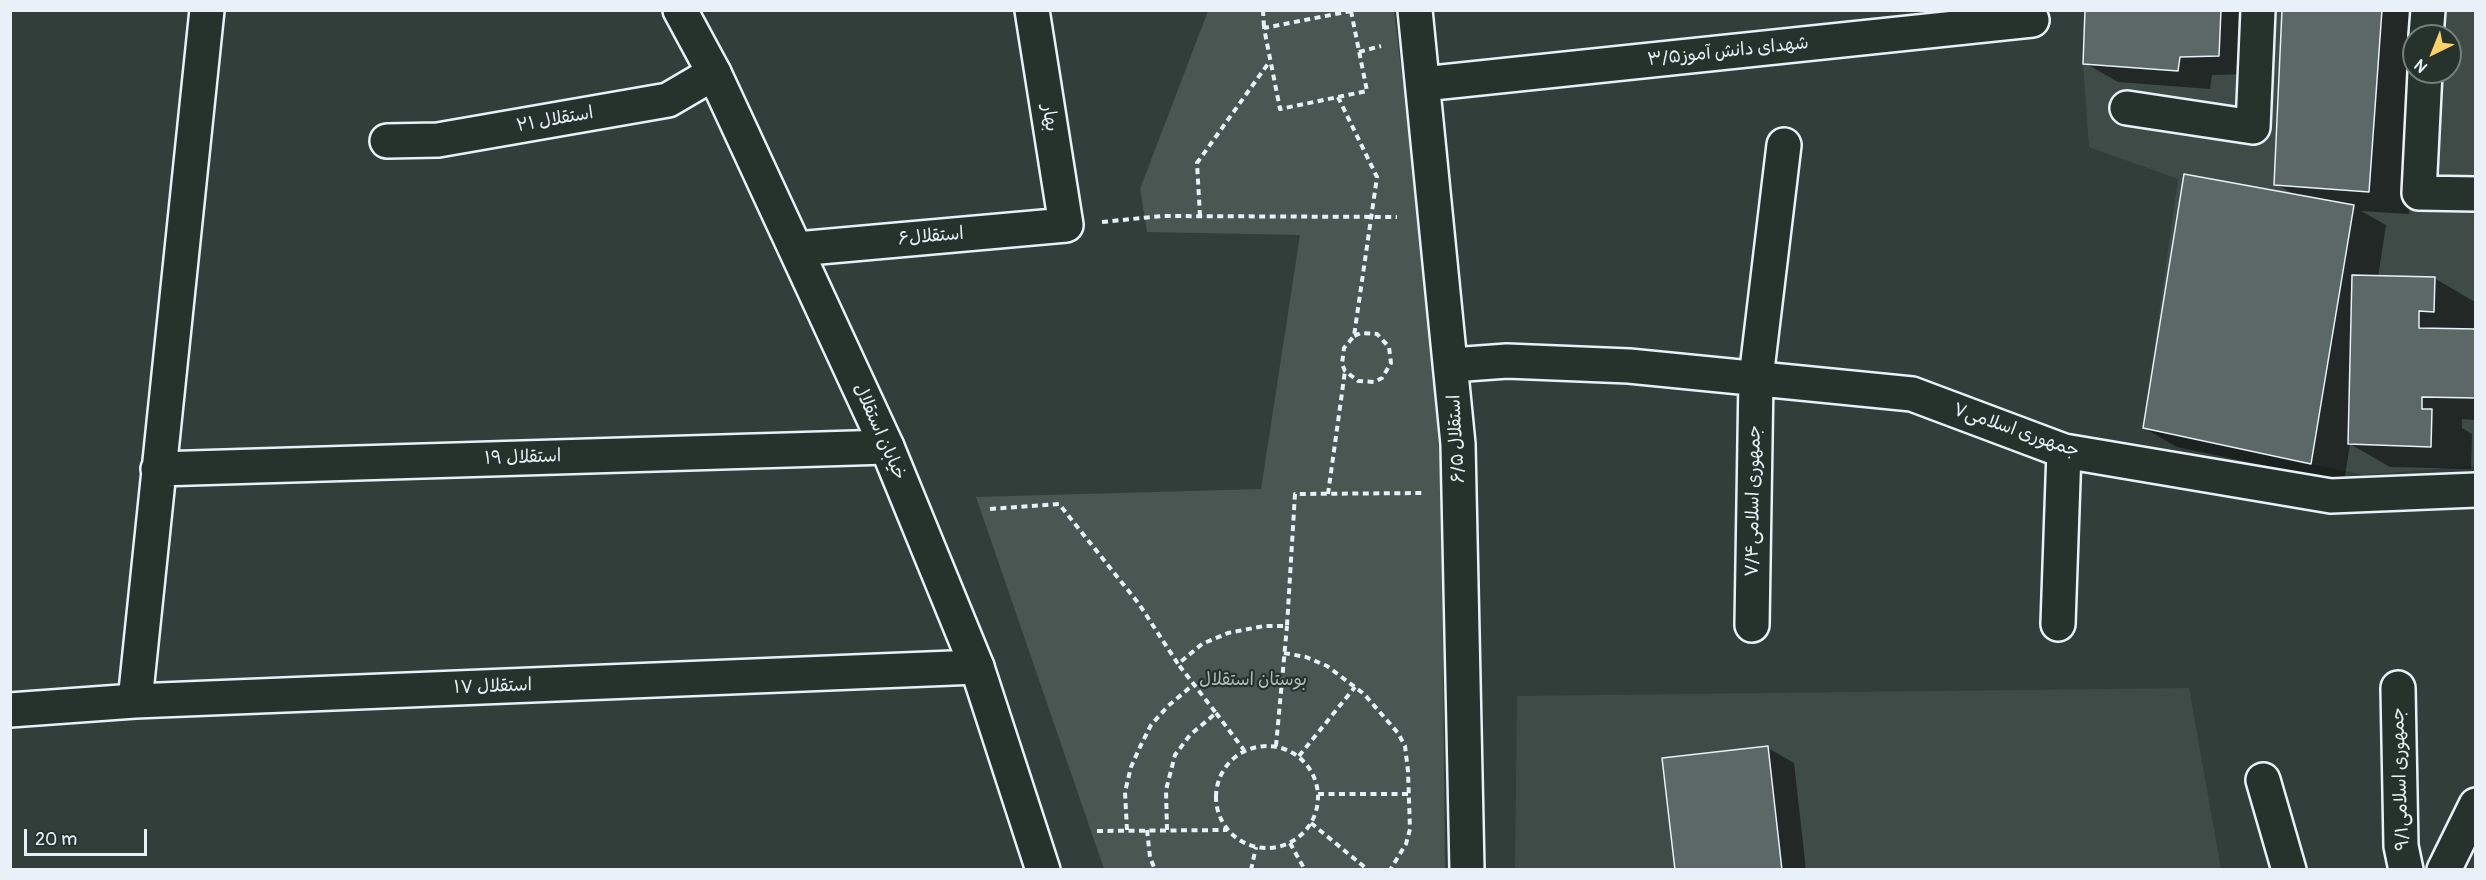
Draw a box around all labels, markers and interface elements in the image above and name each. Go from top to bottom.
north arrow [2402,24,2462,84]
street label: شهدای دانش آموز۳/۵ [1646,33,1810,71]
text: N [2410,55,2432,77]
street label: استقلال ۲۱ [515,103,595,137]
street label: بهار [1036,103,1062,133]
street label: استقلال۶ [897,223,965,251]
street label: خیابان استقلال [848,380,910,484]
street label: استقلال ۶/۵ [1444,394,1470,484]
street label: جمهوری اسلامی۷ [1950,399,2082,463]
street label: جمهوری اسلامی۷/۴ [1742,425,1766,577]
street label: استقلال ۱۹ [484,446,562,470]
park label: بوستان استقلال [1199,669,1307,691]
street label: استقلال ۱۷ [454,675,532,699]
street label: جمهوری اسلامی۹/۱ [2388,707,2414,851]
scale bar [27,817,150,855]
text: 20 m [35,828,77,851]

